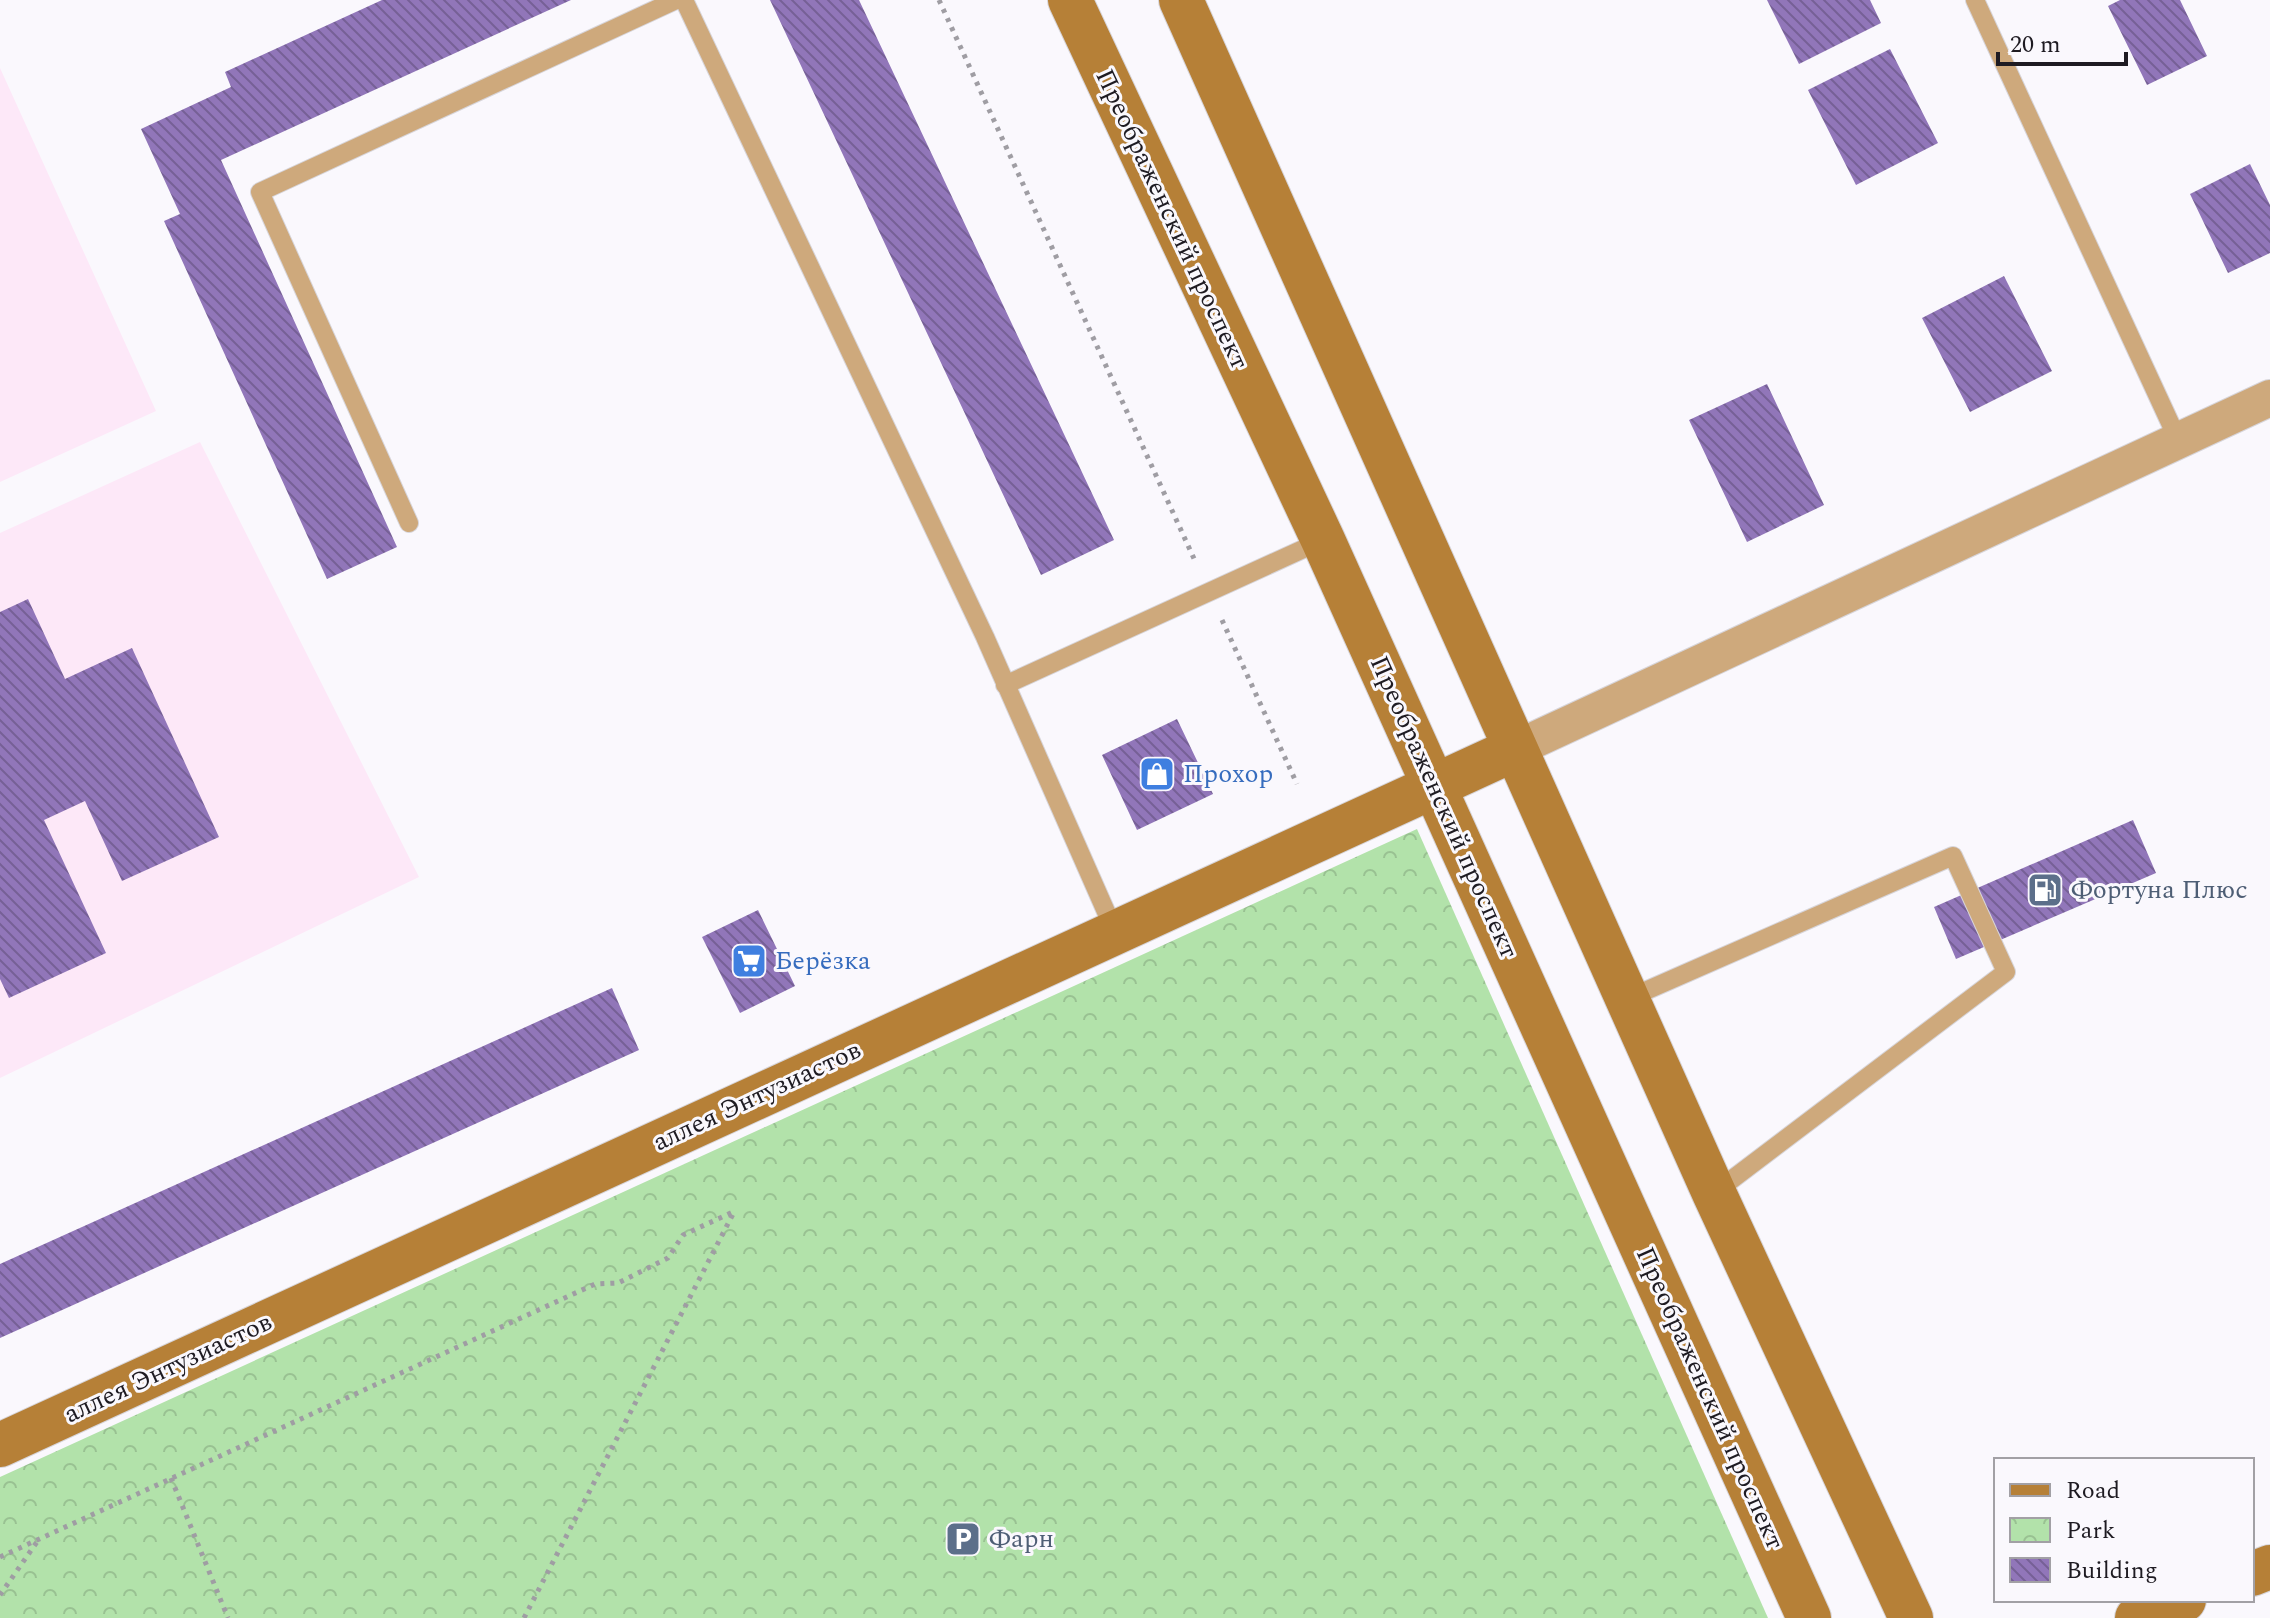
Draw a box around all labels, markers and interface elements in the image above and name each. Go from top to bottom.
scale bar [1998,16,2126,66]
text: 20 m [2010,27,2061,63]
street label: Преображенский проспект [1085,62,1259,376]
street label: Преображенский проспект [1359,649,1529,965]
place label: Прохор [1183,754,1273,794]
shop icon: Прохор [1138,755,1176,793]
place label: Фортуна Плюс [2071,870,2248,910]
fuel station icon: Фортуна Плюс [2026,871,2064,909]
place label: Берёзка [775,941,871,981]
supermarket icon: Берёзка [730,942,768,980]
street label: аллея Энтузиастов [646,1030,868,1162]
street label: Преображенский проспект [1625,1240,1795,1556]
street label: аллея Энтузиастов [57,1302,279,1434]
legend [1994,1458,2254,1602]
text: Road [2066,1473,2120,1509]
text: Park [2066,1513,2116,1549]
place label: Фарн [989,1519,1054,1559]
parking icon: Фарн [944,1520,982,1558]
text: Building [2066,1553,2158,1589]

